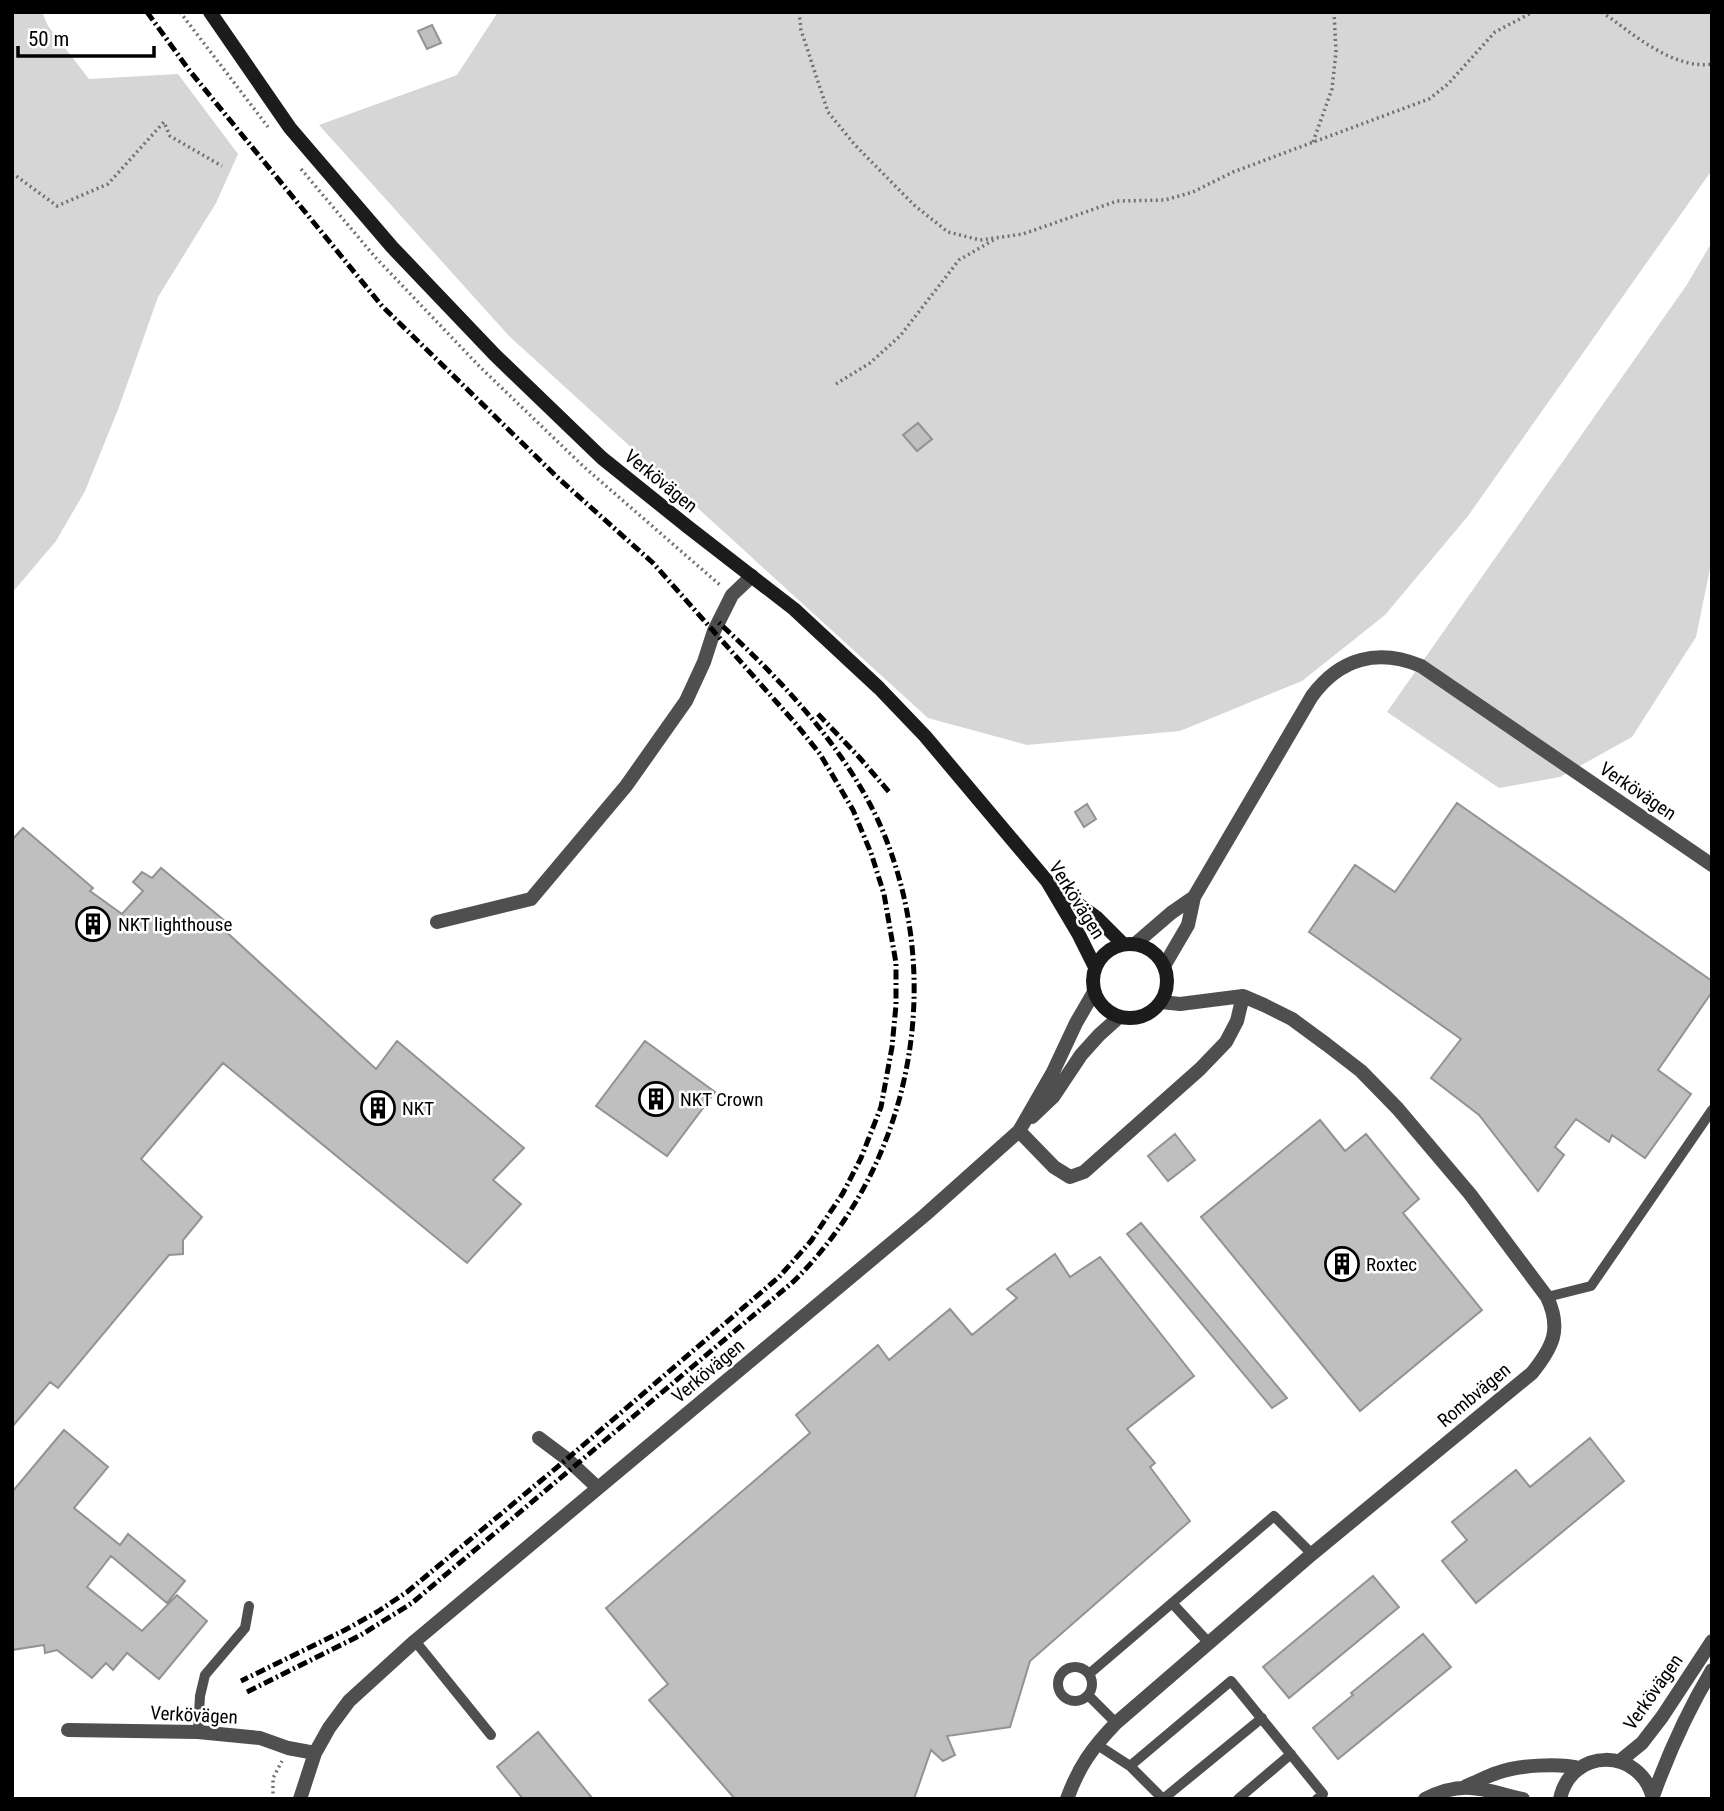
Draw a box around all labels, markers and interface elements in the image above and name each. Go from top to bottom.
scale bar [18,14,154,58]
text: 50 m [28,27,69,51]
street label: Verkövägen [620,445,702,517]
street label: Verkövägen [1595,757,1681,825]
street label: Verkövägen [1044,857,1110,943]
building icon: NKT lighthouse [74,905,112,943]
place label: NKT lighthouse [118,913,232,936]
building icon: NKT Crown [637,1080,675,1118]
place label: NKT Crown [680,1088,763,1111]
building icon: NKT [359,1089,397,1127]
place label: NKT [402,1097,434,1120]
building icon: Roxtec [1323,1245,1361,1283]
place label: Roxtec [1366,1253,1417,1276]
street label: Verkövägen [667,1334,749,1408]
street label: Rombvägen [1433,1358,1515,1432]
street label: Verkövägen [1618,1650,1688,1734]
street label: Verkövägen [150,1701,238,1729]

